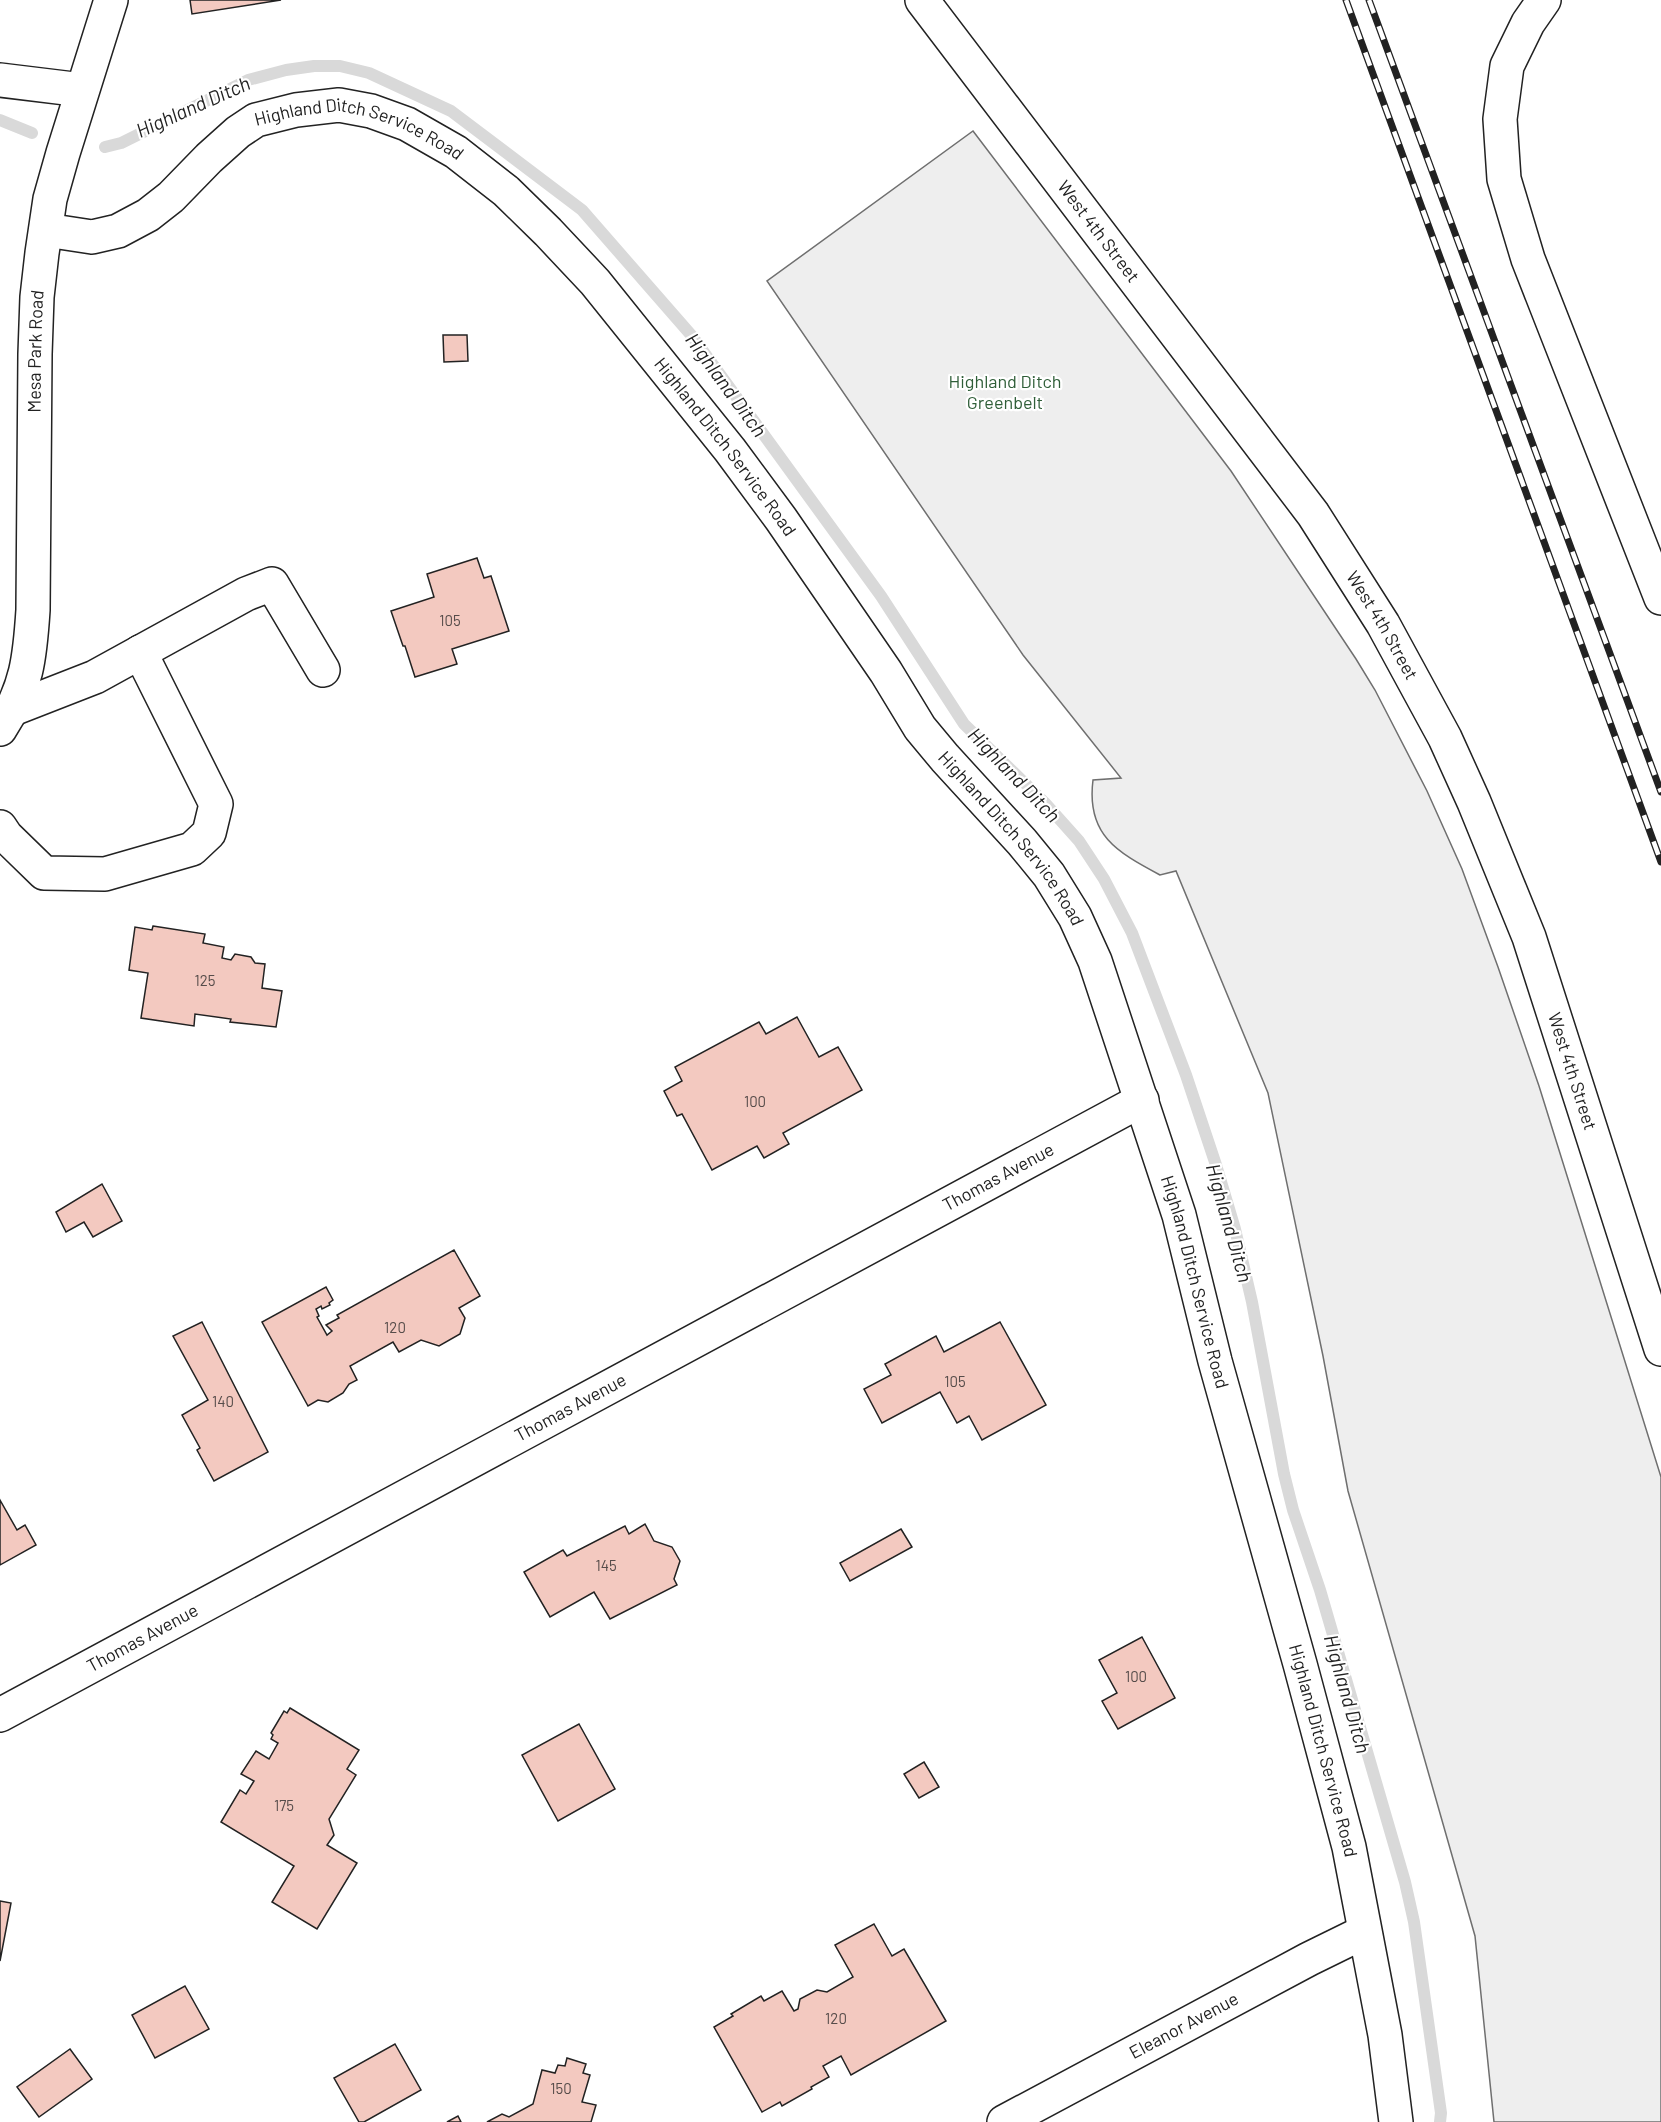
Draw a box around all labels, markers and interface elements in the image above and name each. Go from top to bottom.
water label: Highland Ditch [132,70,253,142]
street label: Highland Ditch Service Road [252,93,468,164]
street label: West 4th Street [1053,176,1145,286]
street label: Mesa Park Road [23,289,48,413]
water label: Highland Ditch [681,328,773,441]
street label: Highland Ditch Service Road [650,353,801,540]
park label: Highland Ditch Greenbelt [948,370,1062,413]
street label: West 4th Street [1342,567,1423,683]
house number: 105 [439,611,461,629]
water label: Highland Ditch [964,722,1066,827]
street label: Highland Ditch Service Road [934,746,1089,929]
house number: 125 [194,971,216,989]
street label: West 4th Street [1544,1009,1602,1132]
house number: 100 [744,1092,766,1110]
street label: Thomas Avenue [938,1138,1057,1215]
water label: Highland Ditch [1202,1161,1258,1285]
street label: Highland Ditch Service Road [1157,1172,1234,1391]
house number: 120 [384,1318,406,1336]
street label: Thomas Avenue [511,1368,630,1446]
house number: 105 [944,1372,966,1390]
house number: 140 [212,1392,234,1410]
house number: 145 [595,1556,617,1574]
street label: Thomas Avenue [83,1598,202,1676]
water label: Highland Ditch [1320,1632,1376,1756]
street label: Highland Ditch Service Road [1285,1641,1363,1859]
house number: 100 [1125,1667,1147,1685]
house number: 175 [274,1796,294,1814]
street label: Eleanor Avenue [1125,1987,1242,2063]
house number: 120 [825,2009,847,2027]
house number: 150 [550,2079,572,2097]

